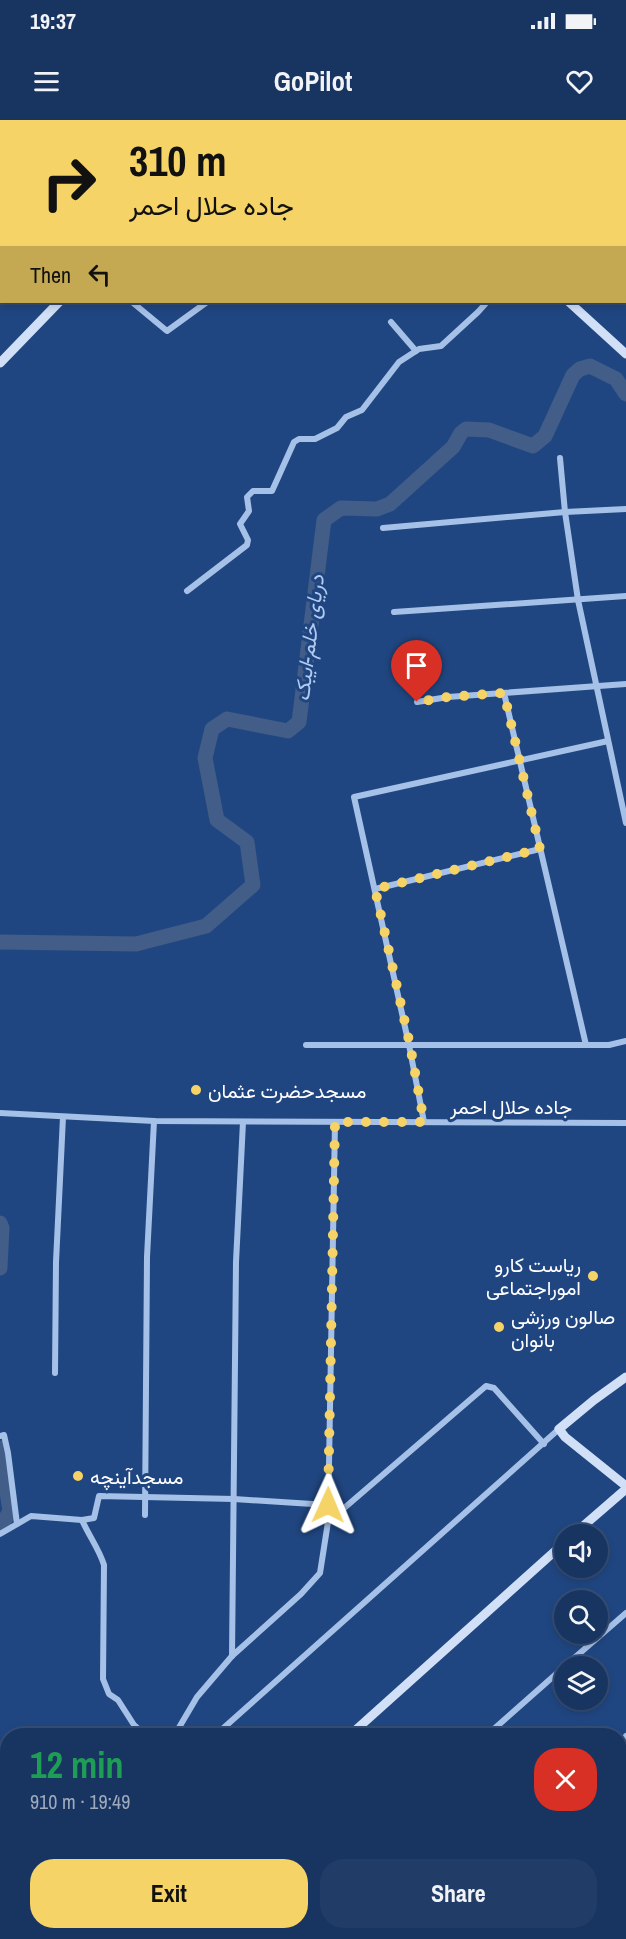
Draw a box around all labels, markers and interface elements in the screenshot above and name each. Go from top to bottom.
text: 19:37 [30,6,76,36]
text: GoPilot [274,63,352,99]
icon: menu [30,65,63,98]
icon: heart [563,65,596,98]
text: 310 m [129,133,227,189]
icon: right [30,144,108,222]
text: جاده حلال احمر [129,187,294,223]
icon: left [83,258,116,291]
text: Then [30,260,71,290]
water label: دریای خلم-ایبک [287,572,331,703]
pin [391,640,442,702]
icon: arrive [400,649,433,682]
place label: مسجدحضرت عثمان [208,1077,366,1104]
marker: مسجدحضرت عثمان [189,1083,203,1097]
street label: جاده حلال احمر [449,1093,572,1120]
place label: ریاست کارو اموراجتماعی [486,1251,581,1301]
marker: ریاست کارو اموراجتماعی [586,1269,600,1283]
place label: صالون ورزشی بانوان [511,1303,615,1353]
marker: صالون ورزشی بانوان [492,1320,506,1334]
place label: مسجدآینچه [90,1463,183,1491]
marker: مسجدآینچه [71,1469,85,1483]
position arrow [296,1473,360,1537]
map controls [554,1524,608,1710]
button: sound [554,1524,608,1578]
button: search [554,1590,608,1644]
button: layers [554,1656,608,1710]
text: 12 min [30,1741,124,1789]
button: close [534,1748,597,1811]
text: 910 m · 19:49 [30,1788,130,1815]
button: Exit [30,1859,308,1928]
button: Share [320,1859,597,1928]

